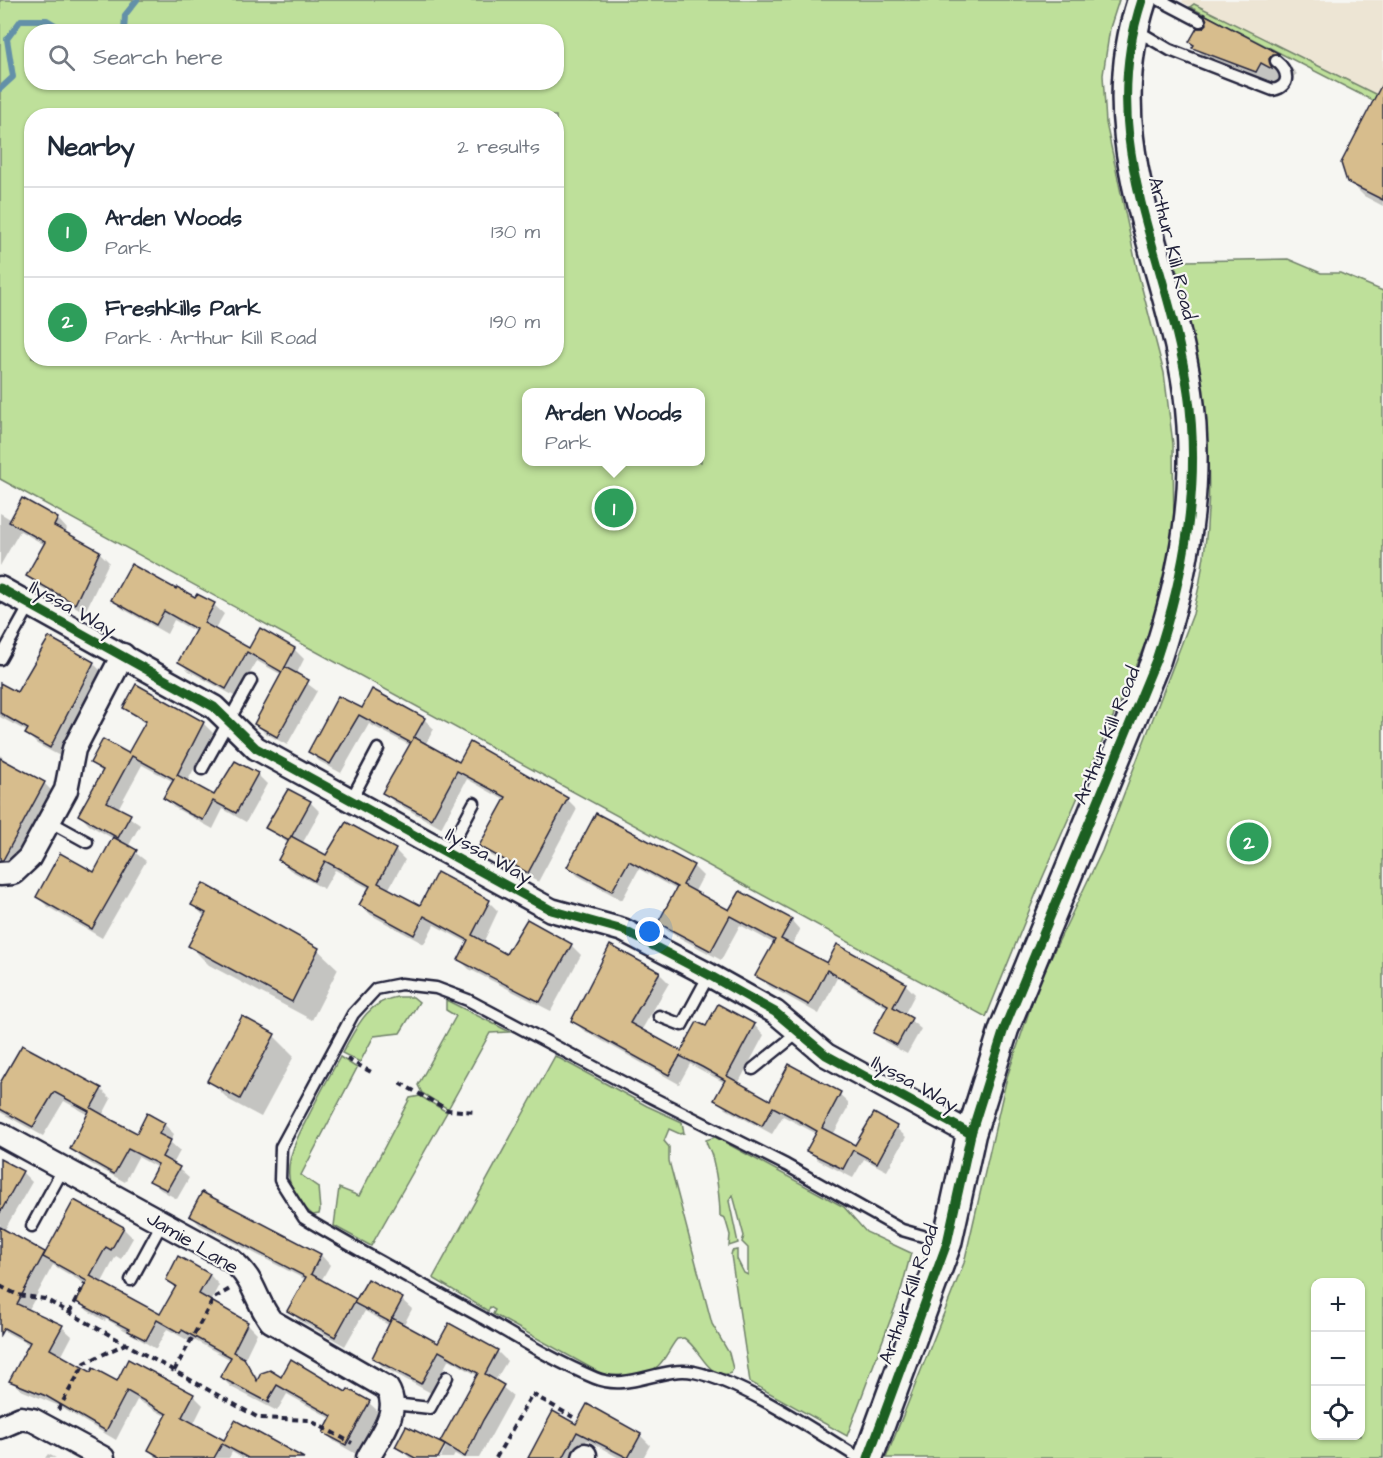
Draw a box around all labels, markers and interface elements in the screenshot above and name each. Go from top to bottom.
search box [24,24,564,90]
icon: search [45,41,78,74]
text: Search here [93,42,223,73]
text: Nearby [48,129,135,165]
text: 2 results [457,133,540,161]
street label: Arthur Kill Road [1141,174,1203,323]
text: Arden Woods [105,203,242,234]
text: 1 [66,218,69,246]
text: 130 m [491,218,540,246]
text: Park [105,234,151,262]
text: Freshkills Park [105,293,261,324]
text: 2 [62,308,73,336]
text: 190 m [490,308,540,336]
text: Park · Arthur Kill Road [105,324,316,352]
popup [522,388,705,466]
text: Arden Woods [545,398,682,429]
text: Park [545,429,591,457]
pin: 1 [594,486,634,530]
street label: Ilyssa Way [24,574,121,645]
street label: Arthur Kill Road [1067,662,1147,808]
pin: 2 [1230,820,1268,864]
street label: Ilyssa Way [440,821,537,892]
your location [635,917,664,946]
street label: Ilyssa Way [866,1049,963,1120]
street label: Jamie Lane [141,1204,244,1281]
street label: Arthur Kill Road [872,1221,946,1368]
map controls [1311,1278,1365,1440]
button: + [1311,1278,1365,1332]
button: − [1311,1332,1365,1386]
button: locate [1311,1386,1365,1440]

